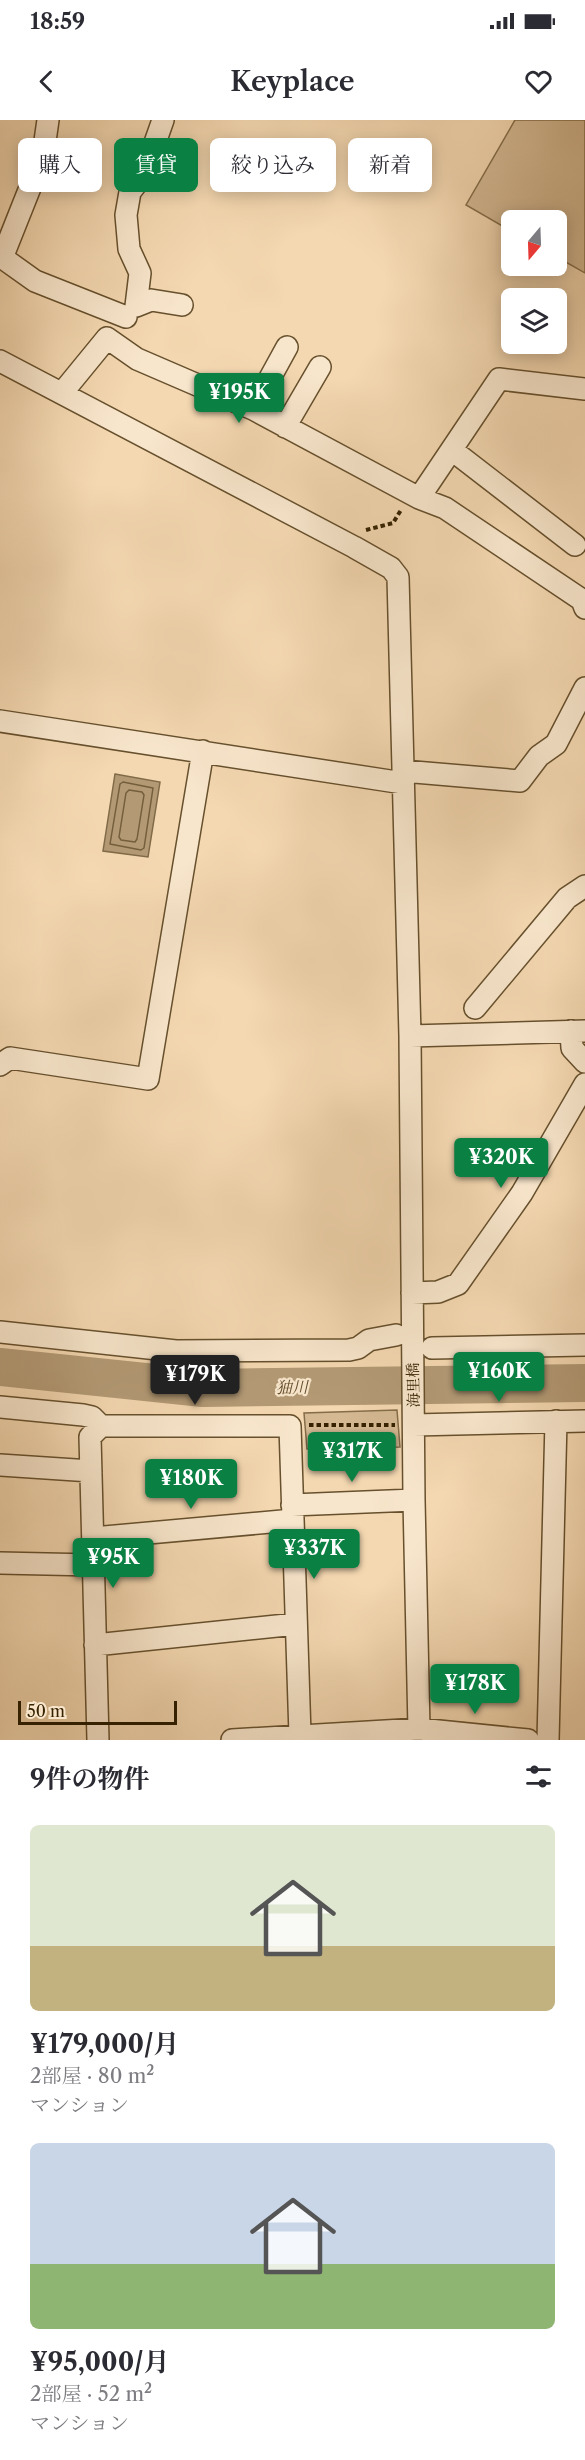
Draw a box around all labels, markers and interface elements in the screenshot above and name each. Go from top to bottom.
text: 18:59 [30,8,85,35]
icon: back [30,65,63,98]
text: Keyplace [230,65,355,98]
icon: heart [522,65,555,98]
chip: 購入 [18,138,102,192]
chip: 賃貸 [114,138,198,192]
chip: 絞り込み [210,138,336,192]
chip: 新着 [348,138,432,192]
north arrow [501,210,567,276]
map controls [501,210,567,354]
button: layers [501,288,567,354]
pin: ¥195K [197,373,281,424]
text: ¥195K [208,380,270,404]
pin: ¥320K [459,1138,543,1189]
text: ¥320K [468,1145,534,1169]
pin: ¥160K [457,1352,541,1403]
pin: ¥179K [153,1355,237,1406]
text: ¥160K [467,1359,531,1383]
text: ¥179K [164,1362,226,1386]
street label: 海里橋 [403,1362,423,1408]
water label: 㹨川 [276,1377,310,1397]
pin: ¥317K [310,1432,394,1483]
text: ¥317K [322,1439,382,1463]
pin: ¥180K [149,1459,233,1510]
text: ¥180K [159,1466,223,1490]
pin: ¥337K [272,1529,356,1580]
text: ¥337K [283,1536,345,1560]
pin: ¥95K [77,1538,149,1589]
text: ¥95K [87,1545,139,1569]
pin: ¥178K [433,1664,517,1715]
text: ¥178K [444,1671,506,1695]
scale bar [18,1698,177,1726]
text: 50 m [27,1701,65,1721]
icon: filters [522,1760,555,1793]
text: 9件の物件 [30,1763,150,1795]
icon: home [239,1864,347,1972]
text: ¥179,000/月 [30,2028,179,2060]
text: 2部屋 · 80 m² [30,2064,154,2088]
text: マンション [30,2093,129,2117]
icon: home [239,2182,347,2290]
text: ¥95,000/月 [30,2346,170,2378]
text: 2部屋 · 52 m² [30,2382,152,2406]
text: マンション [30,2411,129,2435]

